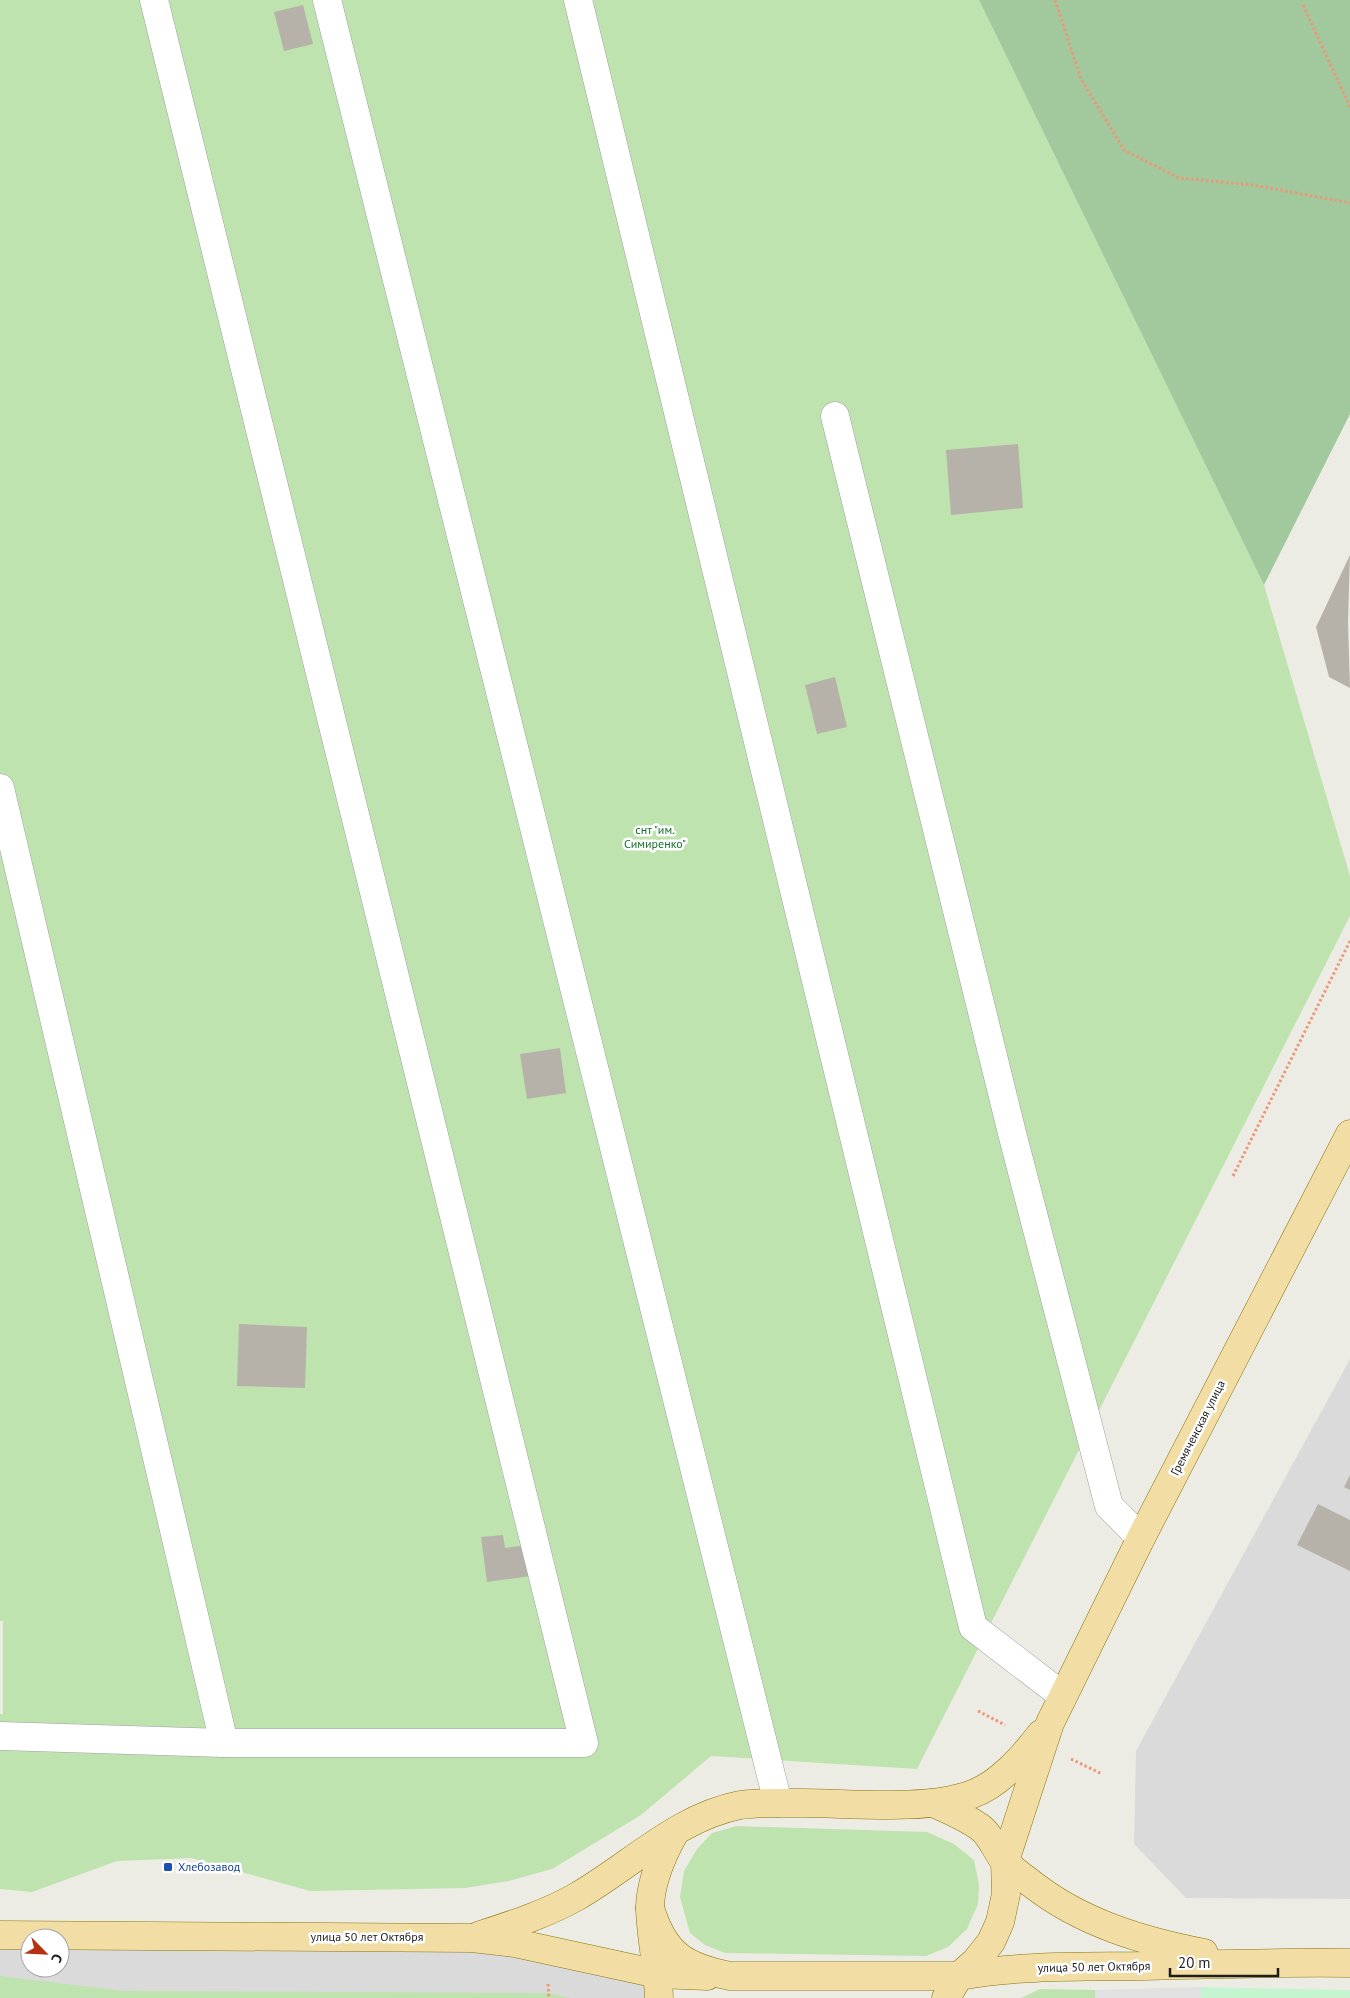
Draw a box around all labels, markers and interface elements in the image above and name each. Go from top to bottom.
park label: снт "им. Симиренко" [624,822,686,851]
street label: Гремяченская улица [1167,1378,1228,1478]
place label: Хлебозавод [178,1859,241,1874]
marker: Хлебозавод [162,1861,174,1873]
north arrow [20,1928,70,1978]
street label: улица 50 лет Октября [311,1929,423,1944]
scale bar [1170,1946,1278,1978]
text: С [47,1951,67,1966]
text: 20 m [1178,1953,1211,1972]
street label: улица 50 лет Октября [1037,1958,1151,1975]

